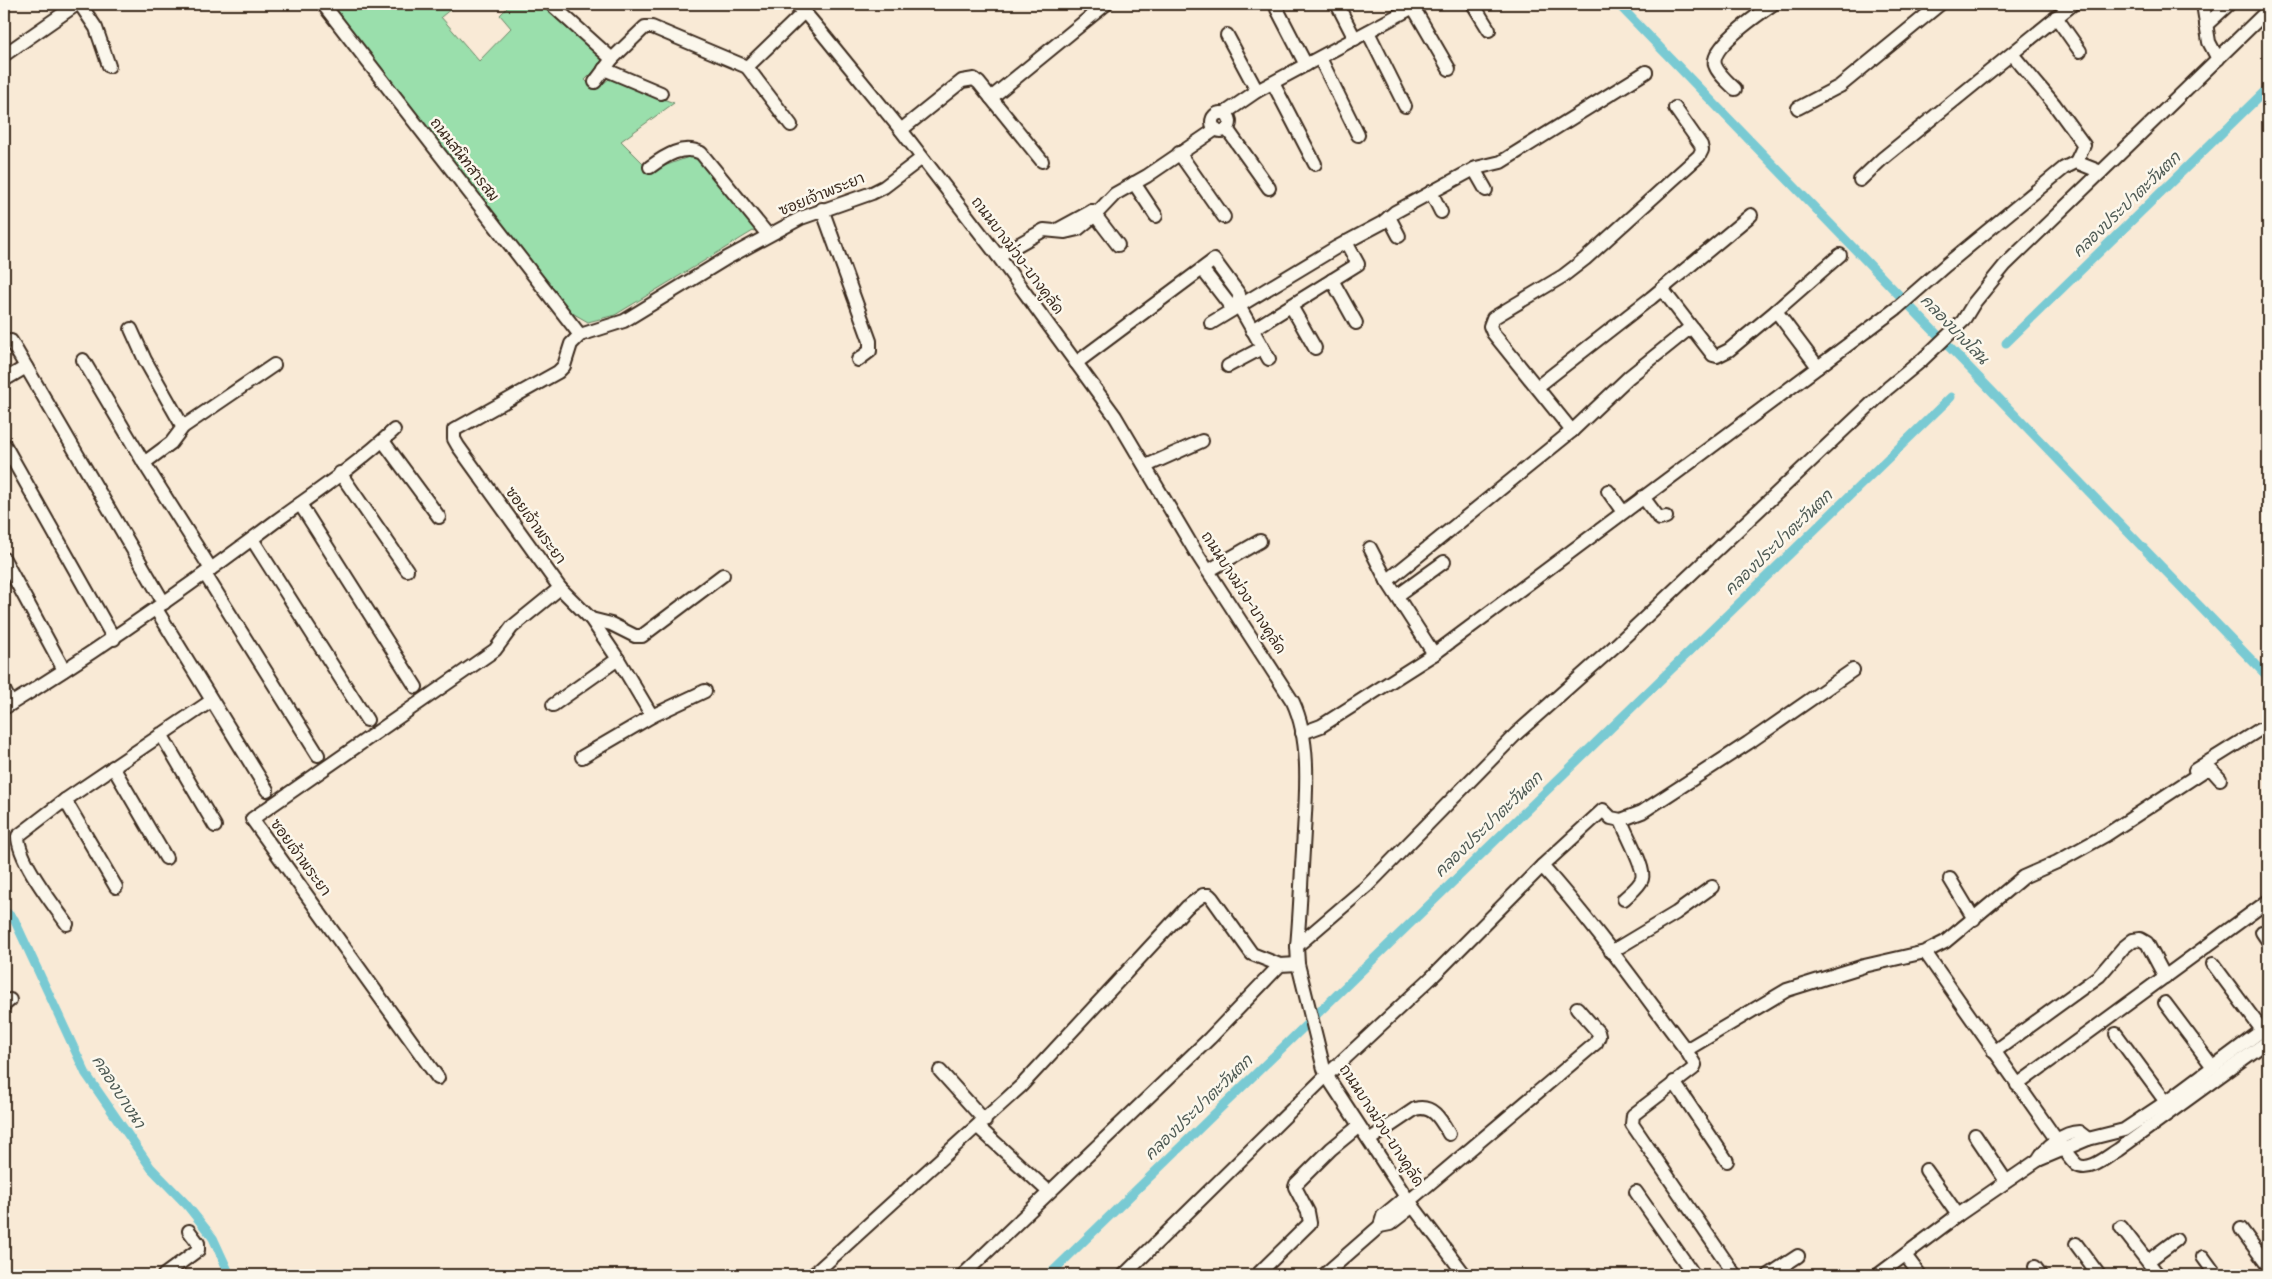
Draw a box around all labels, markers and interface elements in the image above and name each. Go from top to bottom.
street label: ถนนสนิทสารสม [423,113,505,207]
water label: คลองประปาตะวันตก [2067,146,2188,264]
street label: ซอยเจ้าพระยา [775,167,869,223]
street label: ถนนบางม่วง-บางคูลัด [965,192,1069,320]
water label: คลองบางโสน [1914,289,1995,372]
street label: ซอยเจ้าพระยา [499,482,571,570]
water label: คลองประปาตะวันตก [1719,484,1840,602]
street label: ถนนบางม่วง-บางคูลัด [1194,527,1292,659]
water label: คลองประปาตะวันตก [1429,766,1550,884]
street label: ซอยเจ้าพระยา [264,814,336,902]
water label: คลองประปาตะวันตก [1139,1049,1260,1167]
water label: คลองบางนา [85,1050,152,1134]
street label: ถนนบางม่วง-บางคูลัด [1332,1060,1430,1192]

